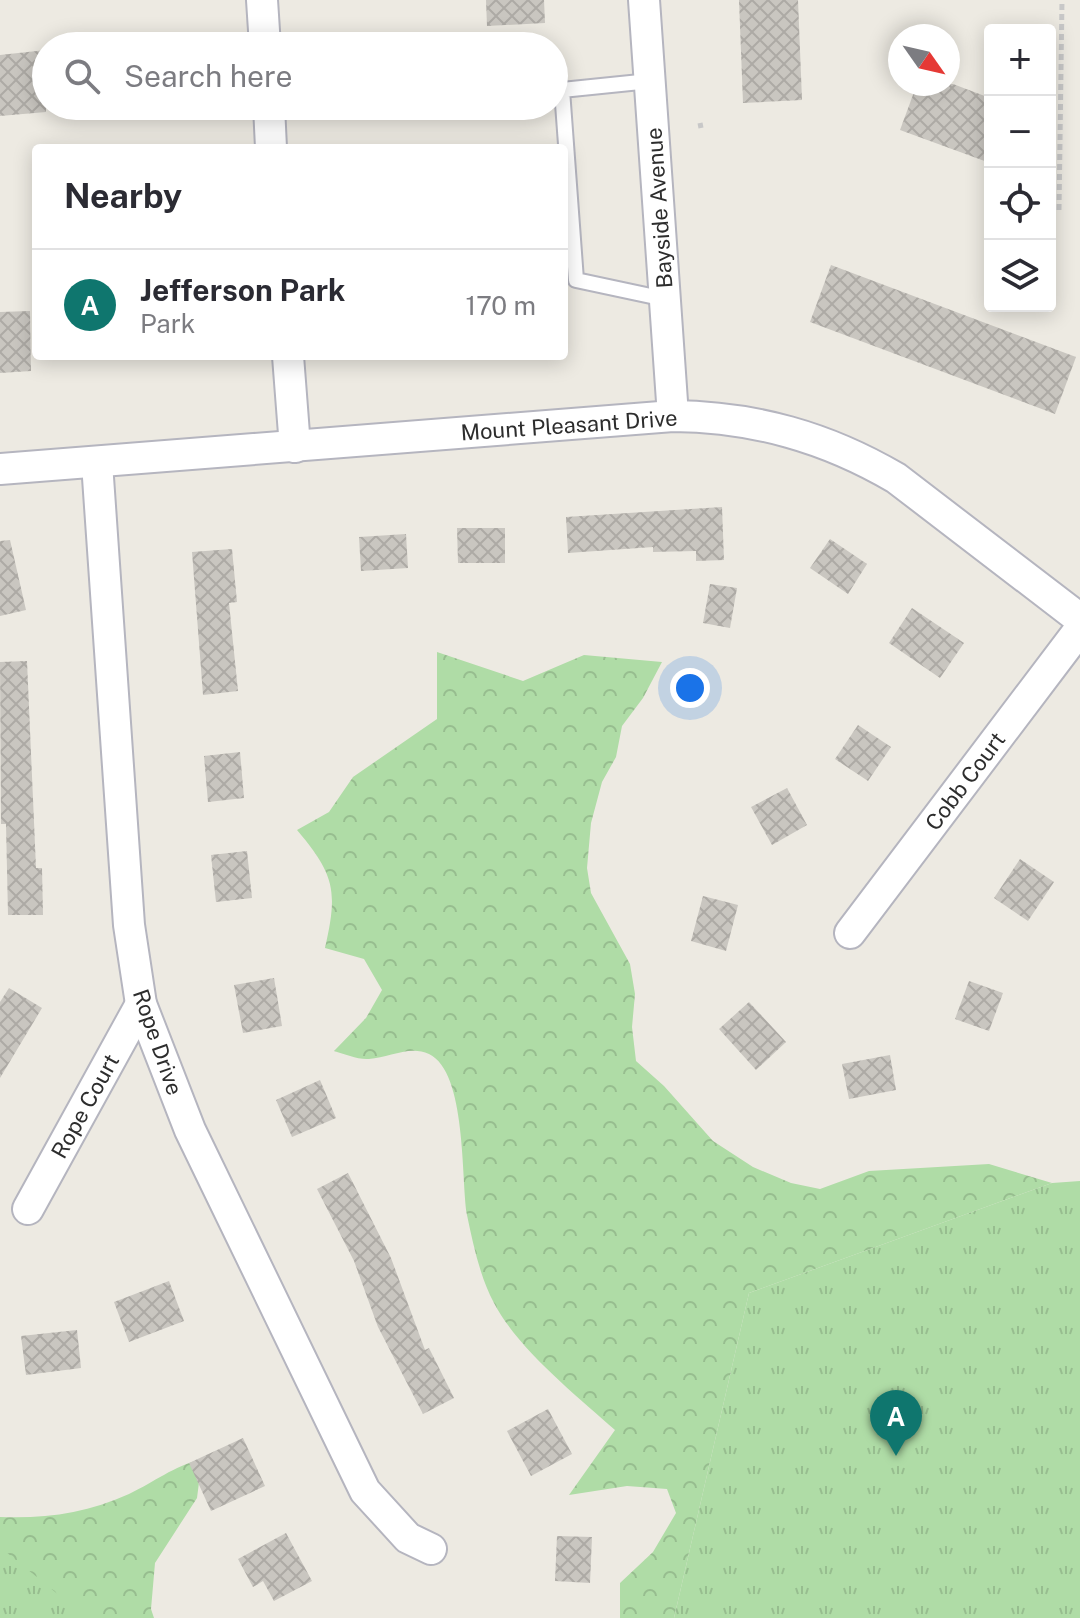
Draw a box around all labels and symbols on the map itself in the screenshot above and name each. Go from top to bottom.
north arrow [888,24,960,96]
street label: Bayside Avenue [640,127,678,289]
street label: Mount Pleasant Drive [460,404,678,446]
your location [670,668,710,708]
street label: Cobb Court [920,727,1010,835]
street label: Rope Drive [128,986,188,1098]
street label: Rope Court [46,1049,124,1163]
pin: A [870,1390,922,1456]

